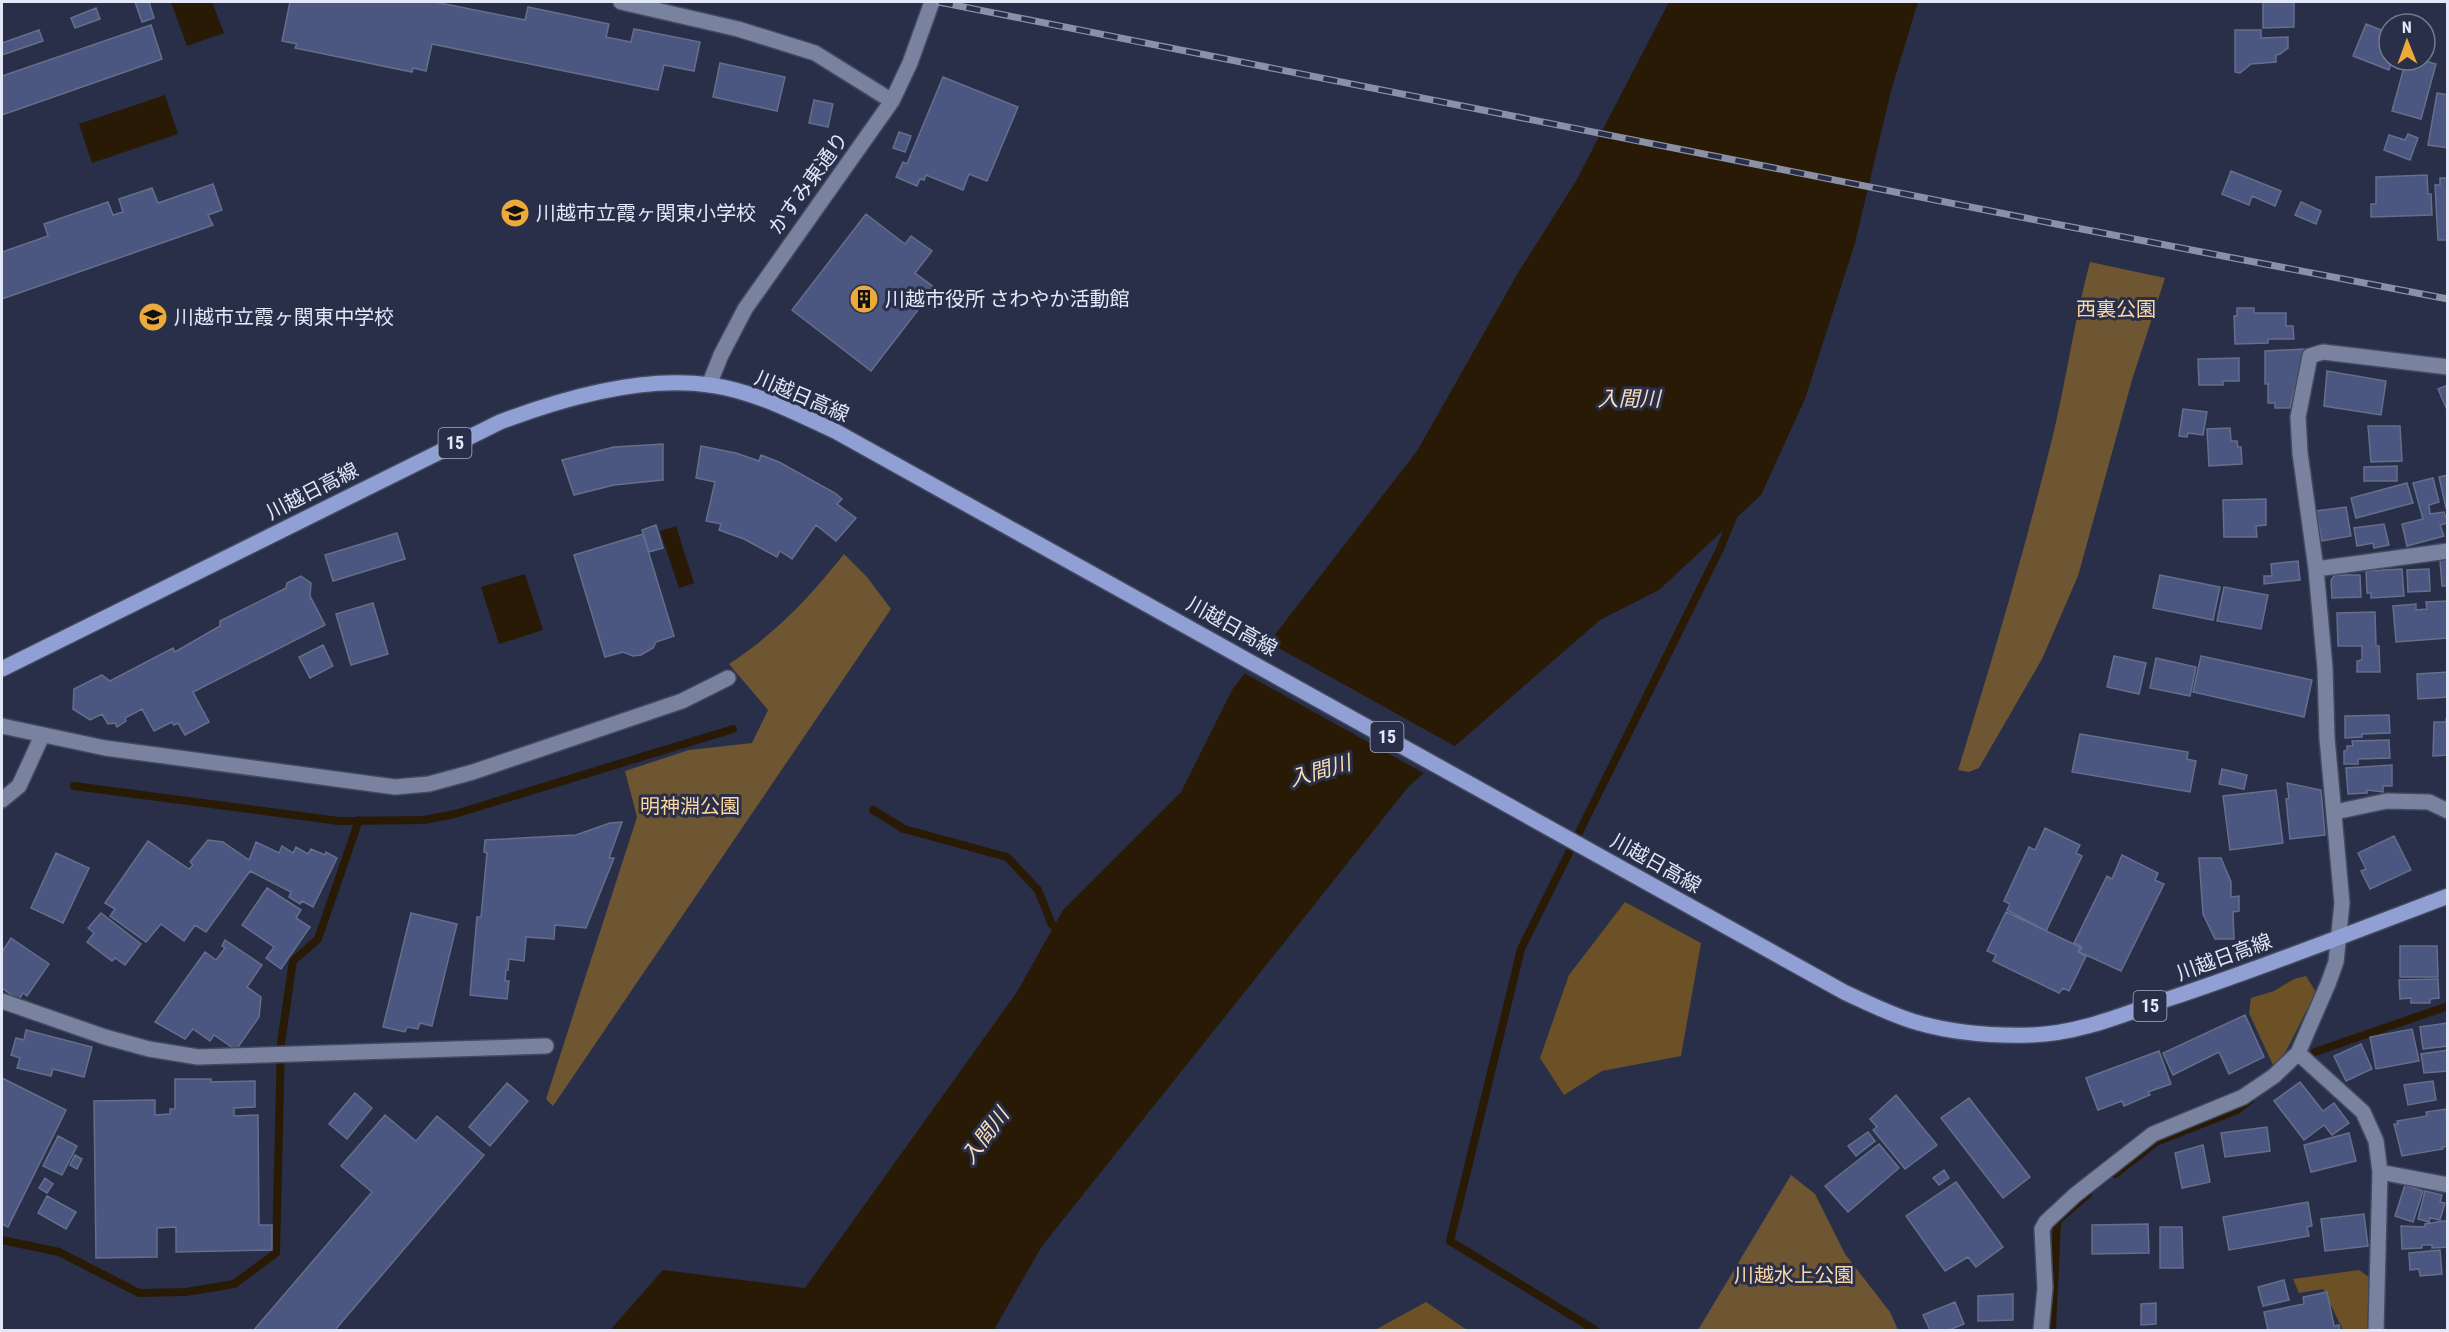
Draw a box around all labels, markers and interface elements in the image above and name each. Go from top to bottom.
north arrow [2377,12,2437,72]
text: N [2402,18,2412,37]
street label: かすみ東通り [763,127,853,239]
school or university icon: 川越市立霞ヶ関東小学校 [499,197,531,229]
place label: 川越市立霞ヶ関東小学校 [536,201,756,225]
building icon: 川越市役所 さわやか活動館 [848,283,880,315]
place label: 川越市役所 さわやか活動館 [885,287,1130,311]
park label: 西裏公園 [2076,297,2156,321]
school or university icon: 川越市立霞ヶ関東中学校 [137,301,169,333]
place label: 川越市立霞ヶ関東中学校 [174,305,394,329]
street label: 川越日高線 [751,365,853,427]
water label: 入間川 [1598,387,1662,411]
road number: 15 [438,428,472,458]
street label: 川越日高線 [262,458,362,524]
street label: 川越日高線 [1182,591,1282,661]
road number: 15 [1370,722,1404,752]
water label: 入間川 [1286,750,1356,791]
park label: 明神淵公園 [640,794,740,818]
street label: 川越日高線 [1606,828,1706,898]
street label: 川越日高線 [2173,929,2275,985]
road number: 15 [2134,991,2166,1021]
water label: 入間川 [956,1102,1015,1168]
park label: 川越水上公園 [1734,1263,1854,1287]

